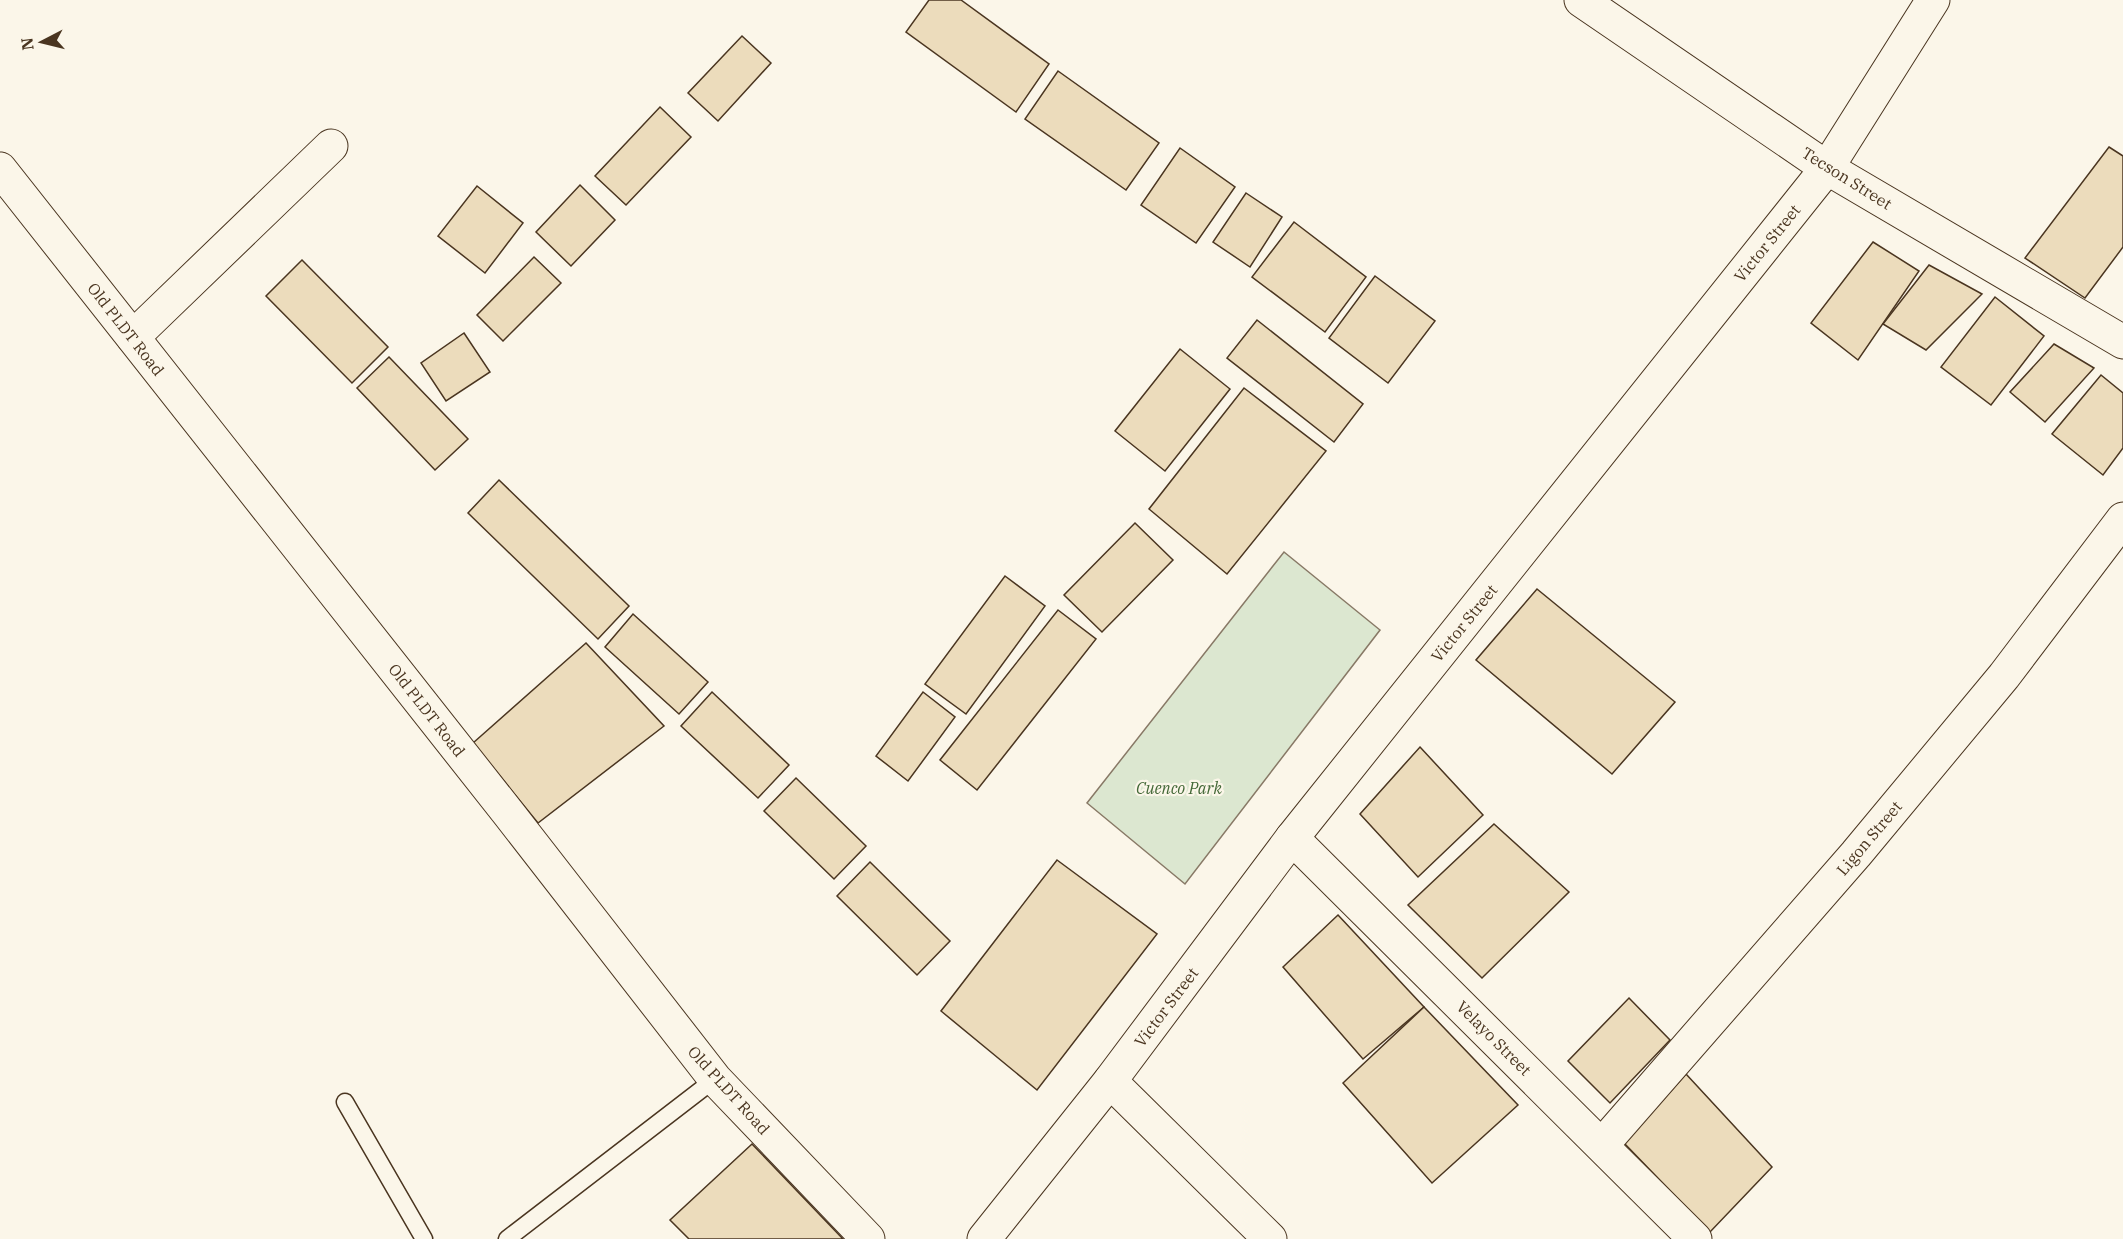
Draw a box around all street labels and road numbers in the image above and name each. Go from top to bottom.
street label: Tecson Street [1798,142,1896,214]
street label: Victor Street [1730,200,1805,286]
street label: Old PLDT Road [83,278,169,380]
street label: Victor Street [1427,580,1502,666]
street label: Old PLDT Road [384,659,470,761]
street label: Ligon Street [1832,796,1906,879]
street label: Victor Street [1130,963,1202,1051]
street label: Velayo Street [1452,996,1536,1080]
street label: Old PLDT Road [684,1041,774,1139]

